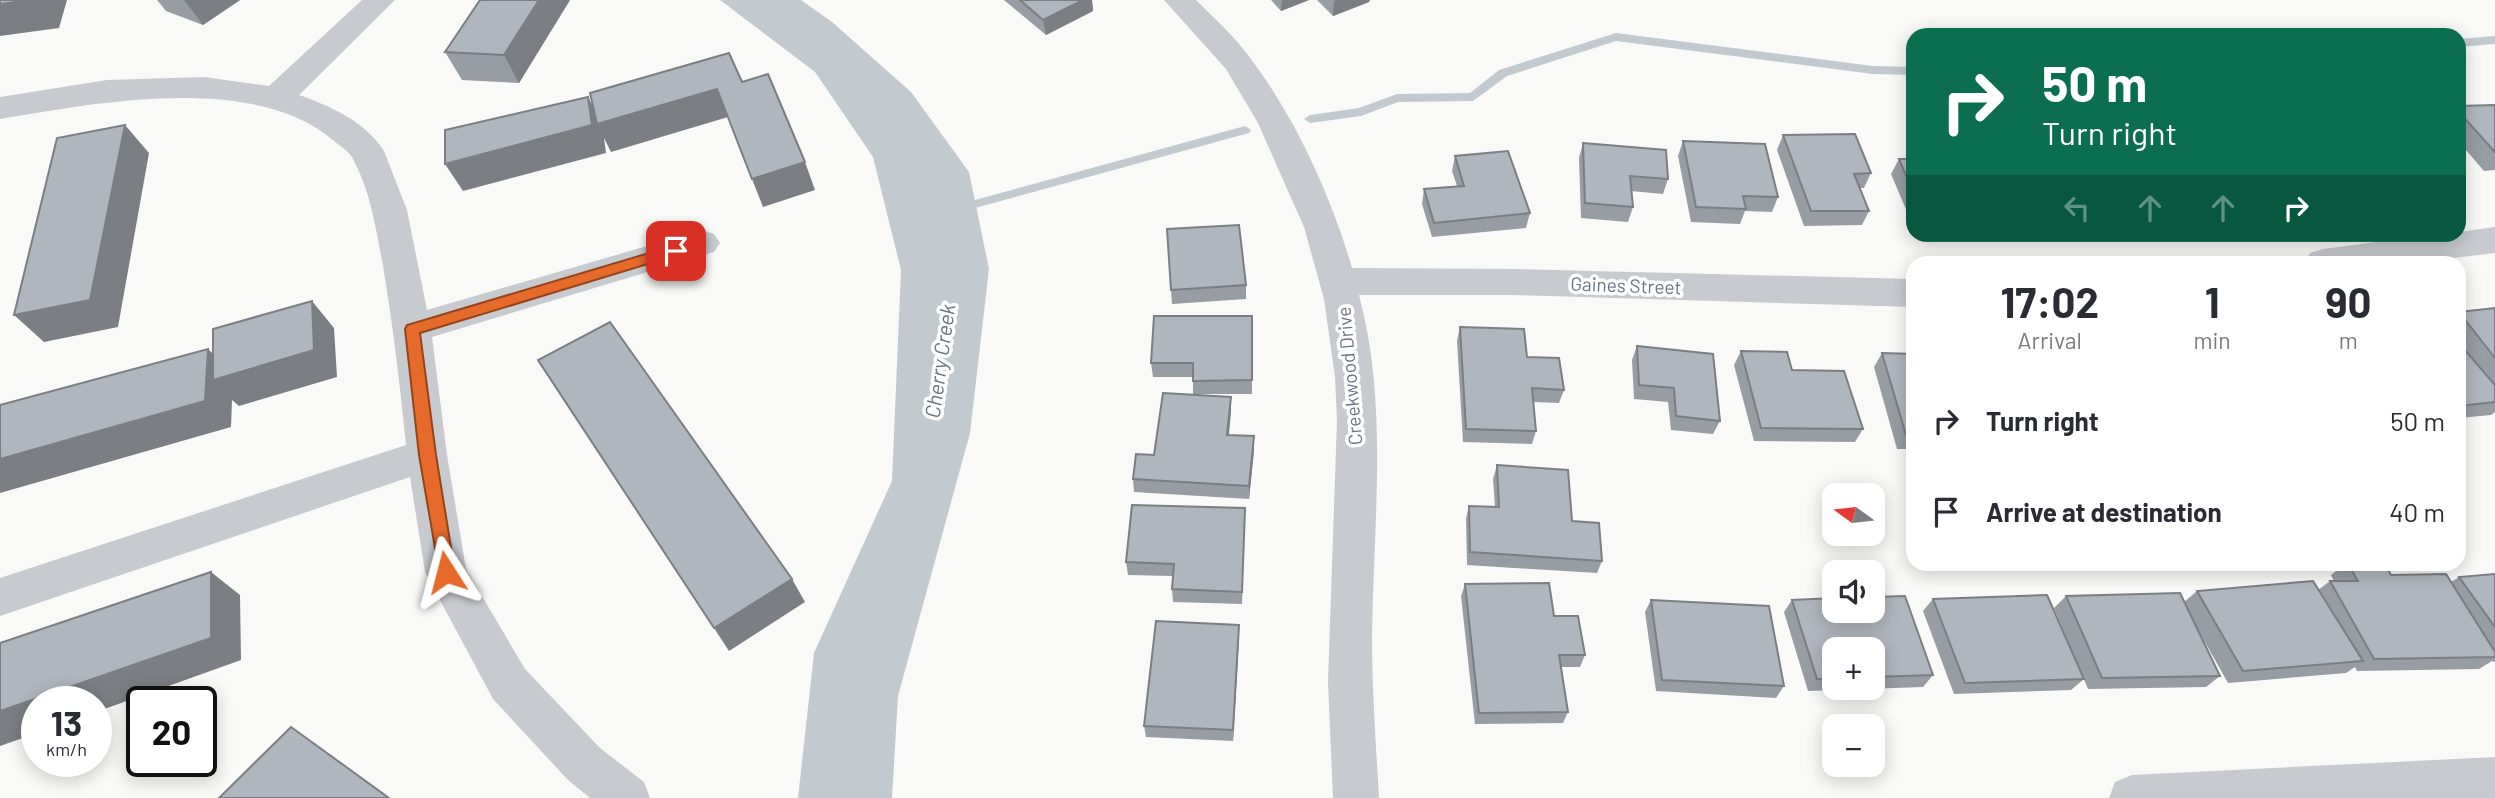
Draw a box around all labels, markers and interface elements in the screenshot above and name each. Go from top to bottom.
text: 50 m [2042,53,2147,112]
icon: right [1927,56,2018,147]
text: Turn right [2042,113,2177,151]
icon: left [2058,189,2096,227]
icon: ahead [2131,189,2169,227]
icon: ahead [2204,189,2242,227]
icon: right [2277,189,2315,227]
pin [646,221,706,281]
icon: arrive [657,232,695,270]
street label: Gaines Street [1570,272,1682,298]
text: 17:02 [2001,276,2099,326]
text: 1 [2205,276,2220,326]
text: 90 [2325,276,2372,326]
water label: Cherry Creek [919,302,959,419]
street label: Creekwood Drive [1331,306,1367,446]
text: Arrival [2018,326,2082,354]
text: min [2193,326,2231,354]
text: m [2339,326,2358,354]
icon: right [1927,402,1965,440]
text: Turn right [1986,405,2099,436]
text: 50 m [2390,405,2445,436]
north arrow [1822,483,1885,546]
map controls [1822,483,1885,777]
icon: arrive [1927,493,1965,531]
text: Arrive at destination [1986,496,2222,527]
text: 40 m [2389,496,2445,527]
position arrow [409,535,483,609]
button: sound [1822,560,1885,623]
button: + [1822,637,1885,700]
speed limit sign: 20 [126,686,217,777]
text: 13 [51,701,82,743]
button: − [1822,714,1885,777]
text: km/h [46,738,87,760]

